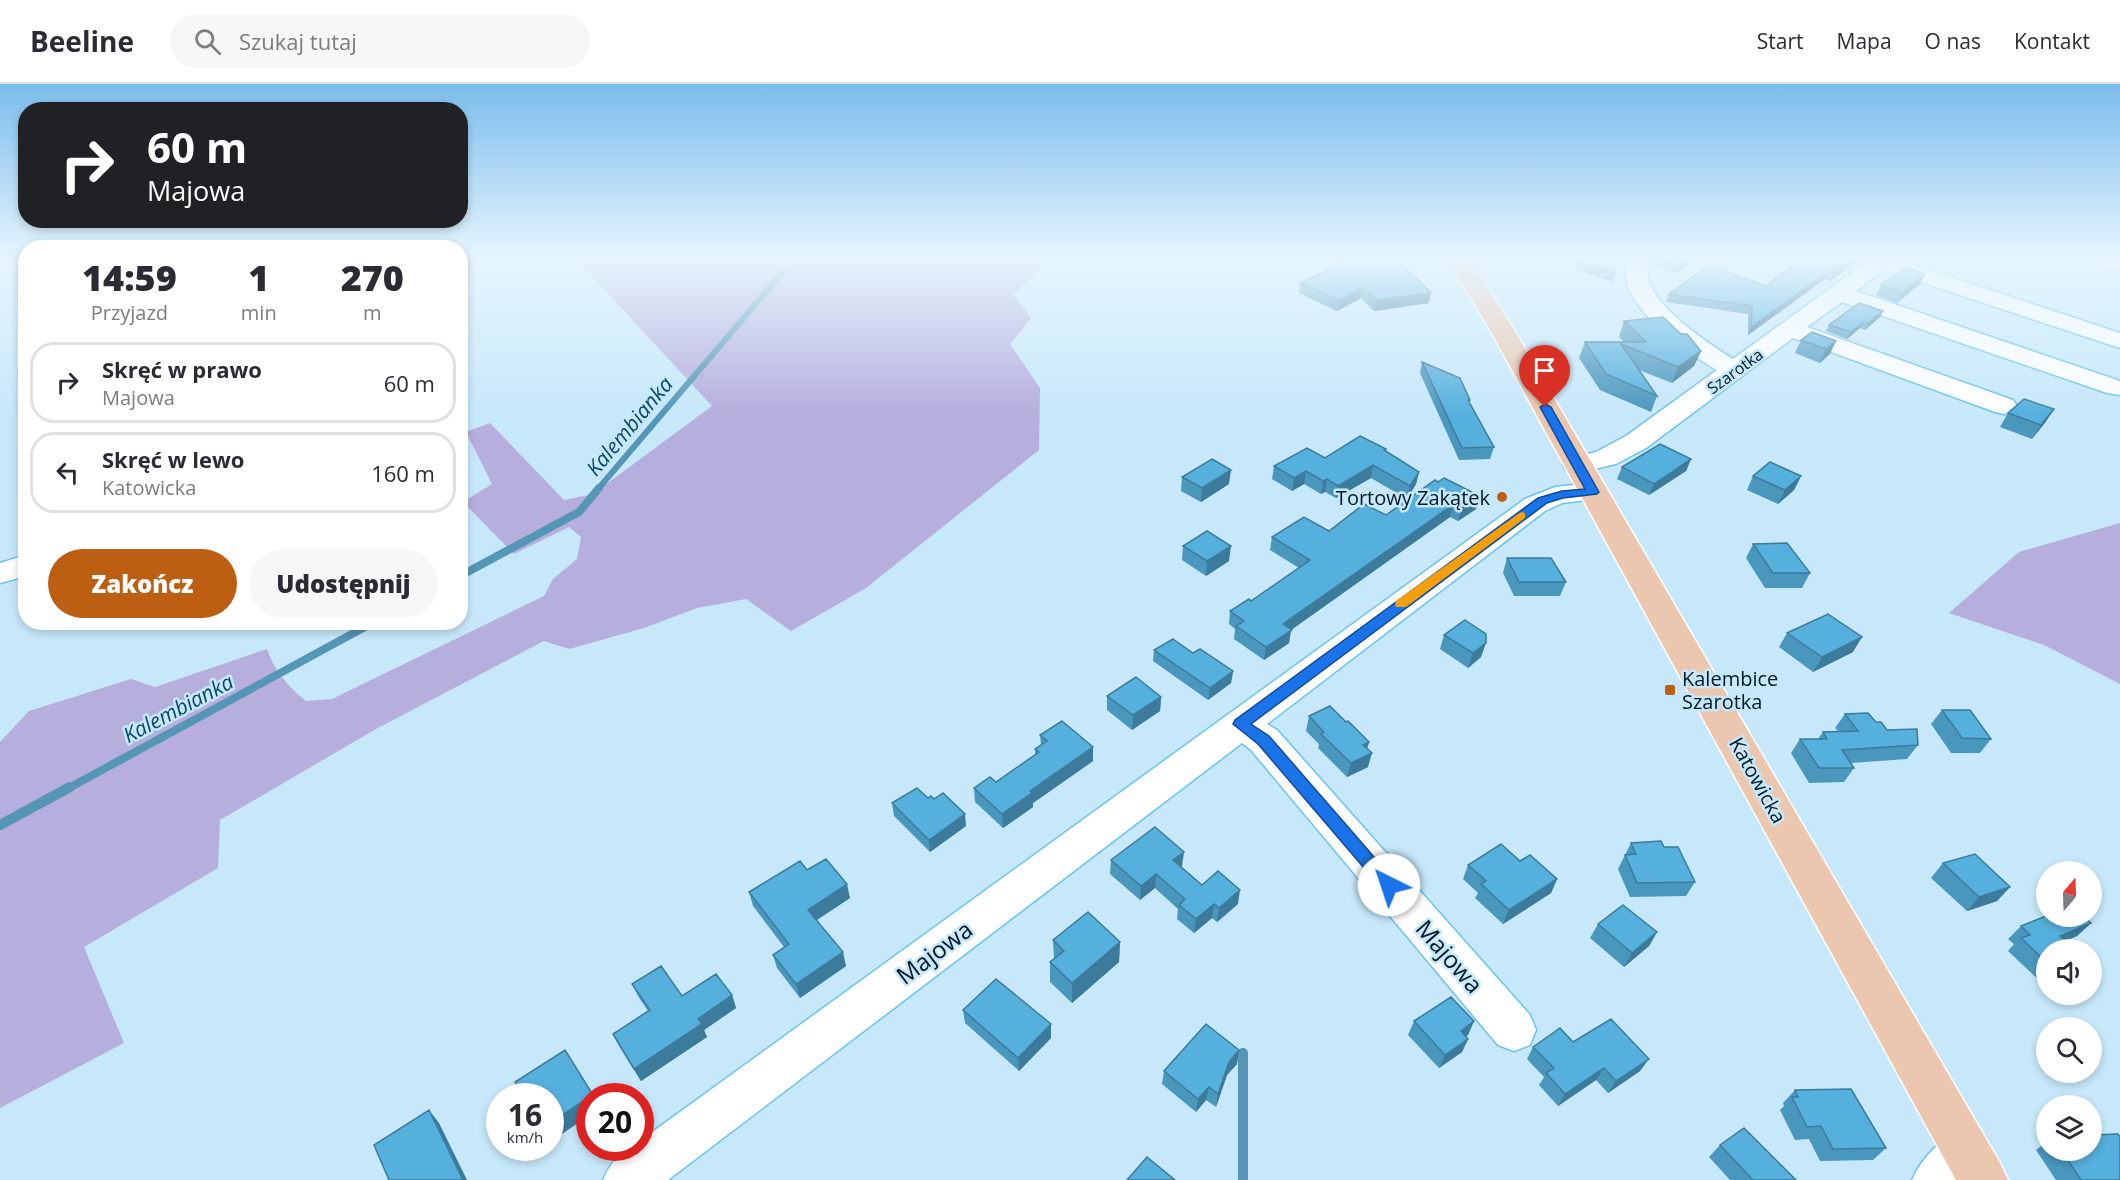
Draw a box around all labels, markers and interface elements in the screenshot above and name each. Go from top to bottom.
search box [170,14,590,68]
text: Beeline [30,22,134,60]
icon: search [191,25,224,58]
text: Szukaj tutaj [239,26,357,56]
text: Start [1757,27,1804,55]
text: Mapa [1837,27,1892,55]
text: O nas [1925,27,1981,55]
text: Kontakt [2014,27,2090,55]
text: 60 m [147,118,247,175]
icon: right [48,126,126,204]
text: Majowa [147,172,245,209]
text: 14:59 [82,253,177,302]
text: 1 [248,253,269,302]
text: 270 [341,253,404,302]
text: Przyjazd [91,299,168,326]
text: min [241,299,277,326]
text: m [363,299,382,326]
street label: Szarotka [1703,343,1767,399]
pin [1519,345,1570,407]
text: Skręć w prawo [102,354,262,384]
icon: arrive [1528,354,1561,387]
icon: right [51,366,84,399]
text: 60 m [384,368,435,398]
water label: Kalembianka [579,370,679,481]
text: Majowa [102,384,175,411]
text: Skręć w lewo [102,444,244,474]
icon: left [51,456,84,489]
text: 160 m [371,458,435,488]
text: Katowicka [102,474,196,501]
place label: Tortowy Zakątek [1336,484,1490,511]
marker: Tortowy Zakątek [1495,490,1509,504]
button: Zakończ [48,549,237,618]
button: Udostępnij [249,549,438,618]
place label: Kalembice Szarotka [1682,665,1778,715]
water label: Kalembianka [118,667,238,749]
marker: Kalembice Szarotka [1663,683,1677,697]
street label: Katowicka [1723,732,1793,828]
position arrow [1357,853,1421,917]
north arrow [2036,861,2102,927]
map controls [2036,861,2102,1161]
street label: Majowa [1409,912,1491,1000]
street label: Majowa [889,913,979,991]
button: sound [2036,939,2102,1005]
button: search [2036,1017,2102,1083]
speed limit sign: 20 [576,1083,654,1161]
text: 16 [508,1094,542,1135]
button: layers [2036,1095,2102,1161]
text: km/h [507,1127,543,1147]

